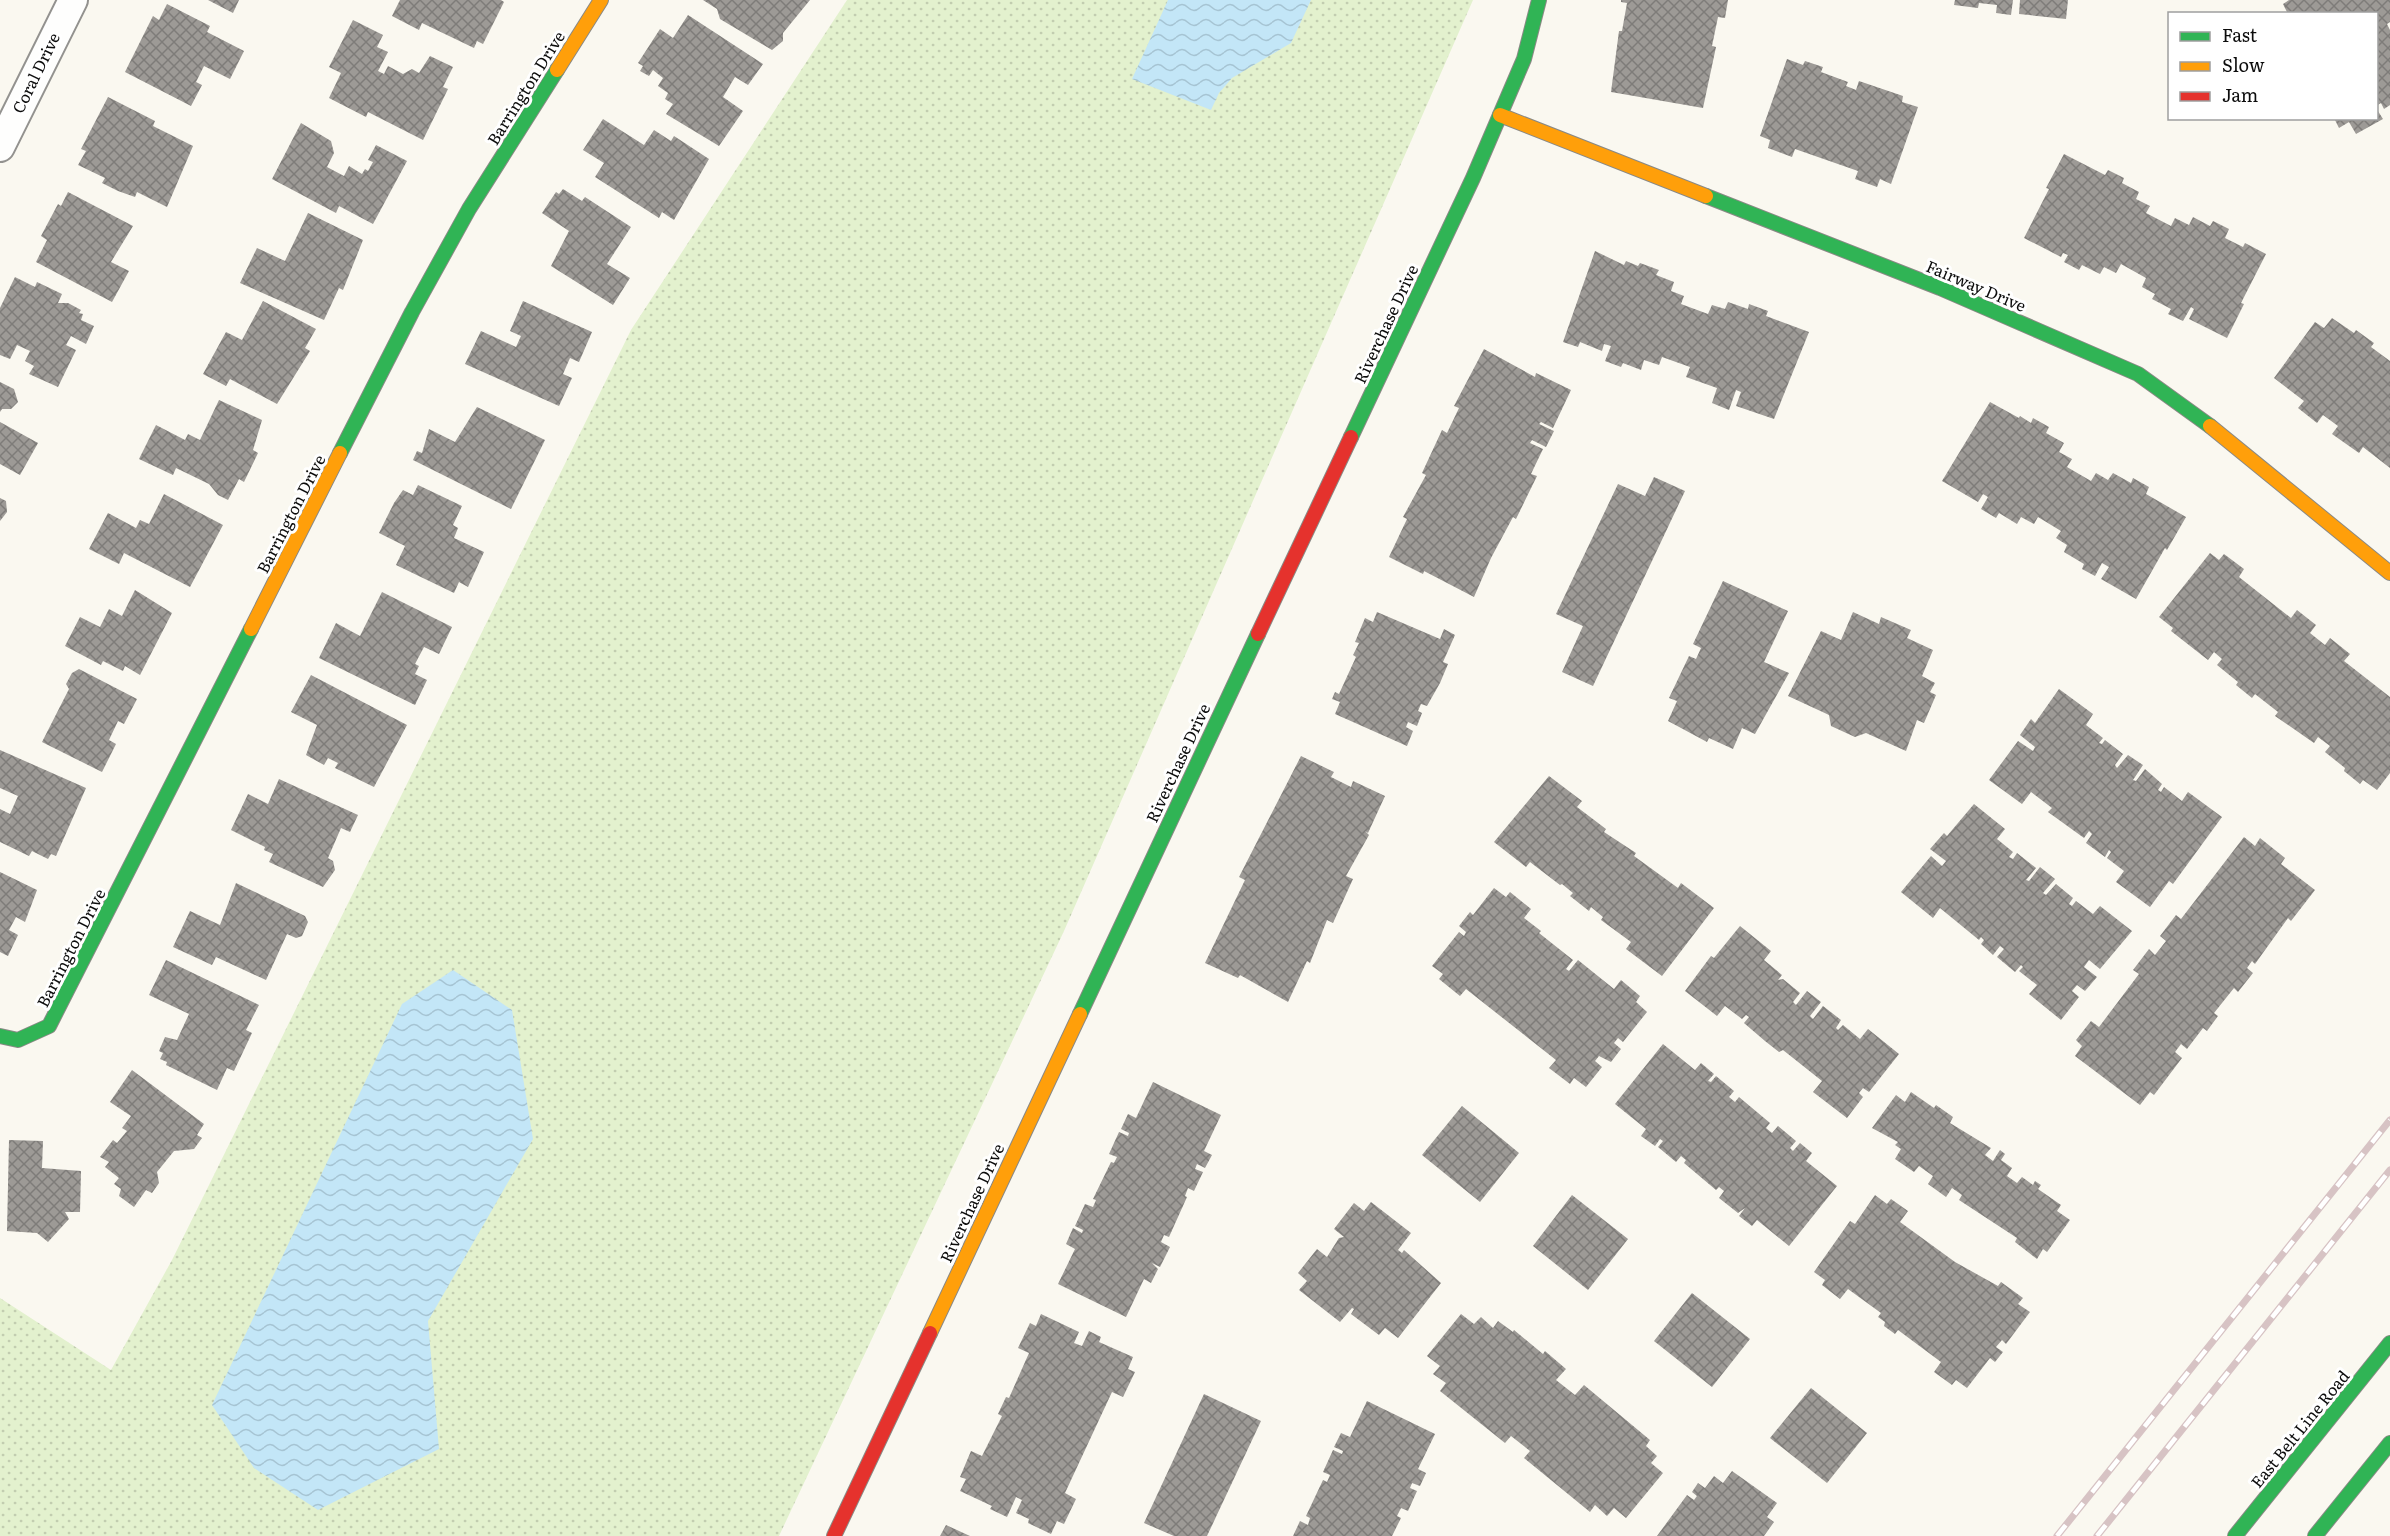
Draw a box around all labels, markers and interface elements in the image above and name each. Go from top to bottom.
legend [2168,12,2378,120]
text: Fast [2222,21,2258,48]
street label: Barrington Drive [480,26,570,149]
street label: Coral Drive [5,28,65,117]
text: Slow [2222,51,2265,78]
text: Jam [2222,81,2258,108]
street label: Fairway Drive [1923,253,2030,317]
street label: Riverchase Drive [1347,260,1423,387]
street label: Barrington Drive [250,450,330,577]
street label: Riverchase Drive [1139,699,1215,826]
street label: Barrington Drive [30,884,110,1011]
street label: Riverchase Drive [933,1139,1009,1266]
street label: East Belt Line Road [2244,1364,2354,1492]

